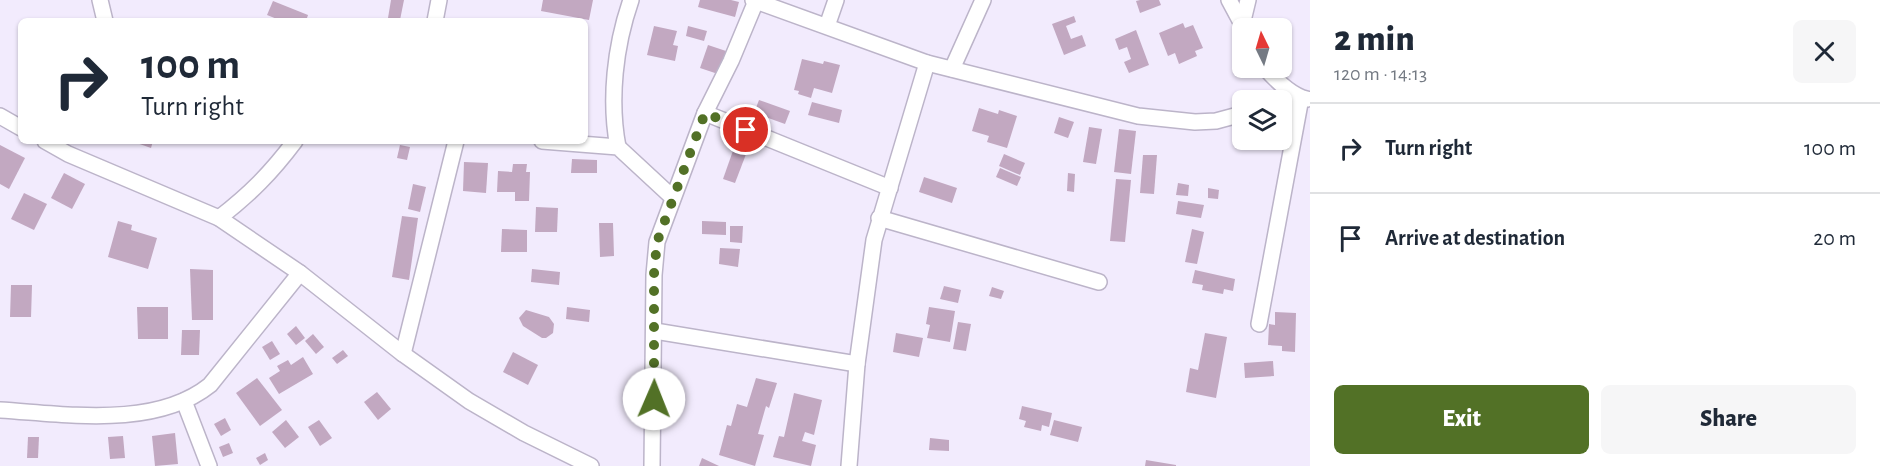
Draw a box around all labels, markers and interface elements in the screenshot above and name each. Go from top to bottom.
north arrow [1232,18,1292,78]
map controls [1232,18,1292,150]
button: close [1793,20,1856,83]
text: 2 min [1334,21,1415,57]
icon: right [42,42,120,120]
text: 100 m [141,44,240,86]
text: 120 m · 14:13 [1334,64,1427,84]
button: layers [1232,90,1292,150]
text: Turn right [141,93,244,120]
pin [720,104,771,155]
icon: arrive [729,113,762,146]
icon: right [1334,132,1367,165]
text: Turn right [1385,137,1472,159]
text: 100 m [1804,137,1856,159]
icon: arrive [1334,222,1367,255]
text: Arrive at destination [1385,227,1565,249]
text: 20 m [1813,227,1856,249]
position arrow [622,367,686,431]
button: Exit [1334,385,1589,454]
button: Share [1601,385,1856,454]

